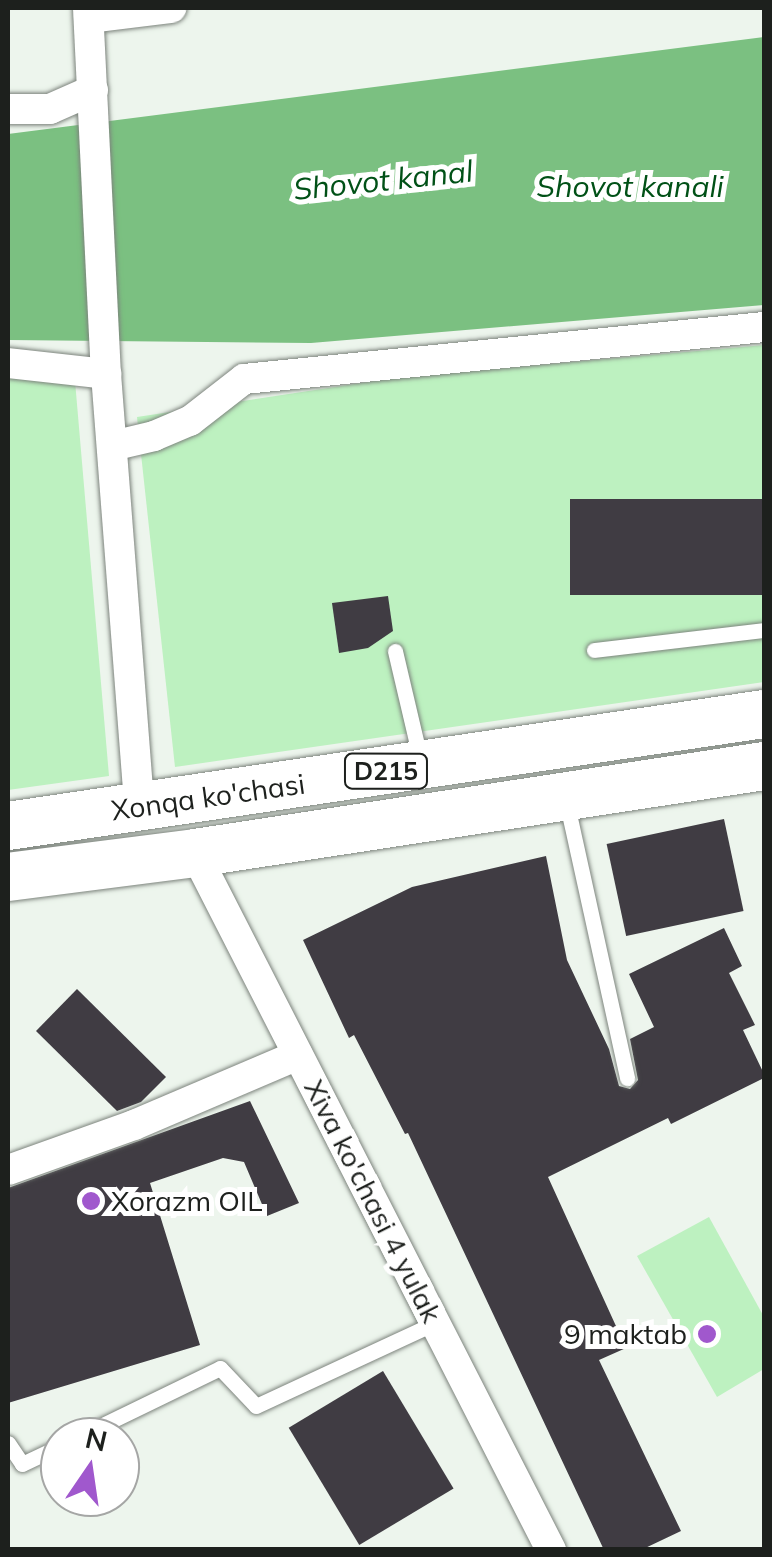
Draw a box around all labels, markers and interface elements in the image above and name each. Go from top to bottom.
water label: Shovot kanal [292,153,474,207]
water label: Shovot kanali [536,168,724,204]
road number: D215 [344,751,428,791]
street label: Xonqa ko'chasi [109,767,307,827]
street label: Xiva ko'chasi 4 yulak [297,1074,449,1328]
place label: Xorazm OIL [111,1184,262,1218]
marker: Xorazm OIL [80,1190,102,1212]
place label: 9 maktab [564,1317,687,1351]
marker: 9 maktab [696,1323,718,1345]
north arrow [40,1417,140,1517]
text: N [82,1420,111,1459]

